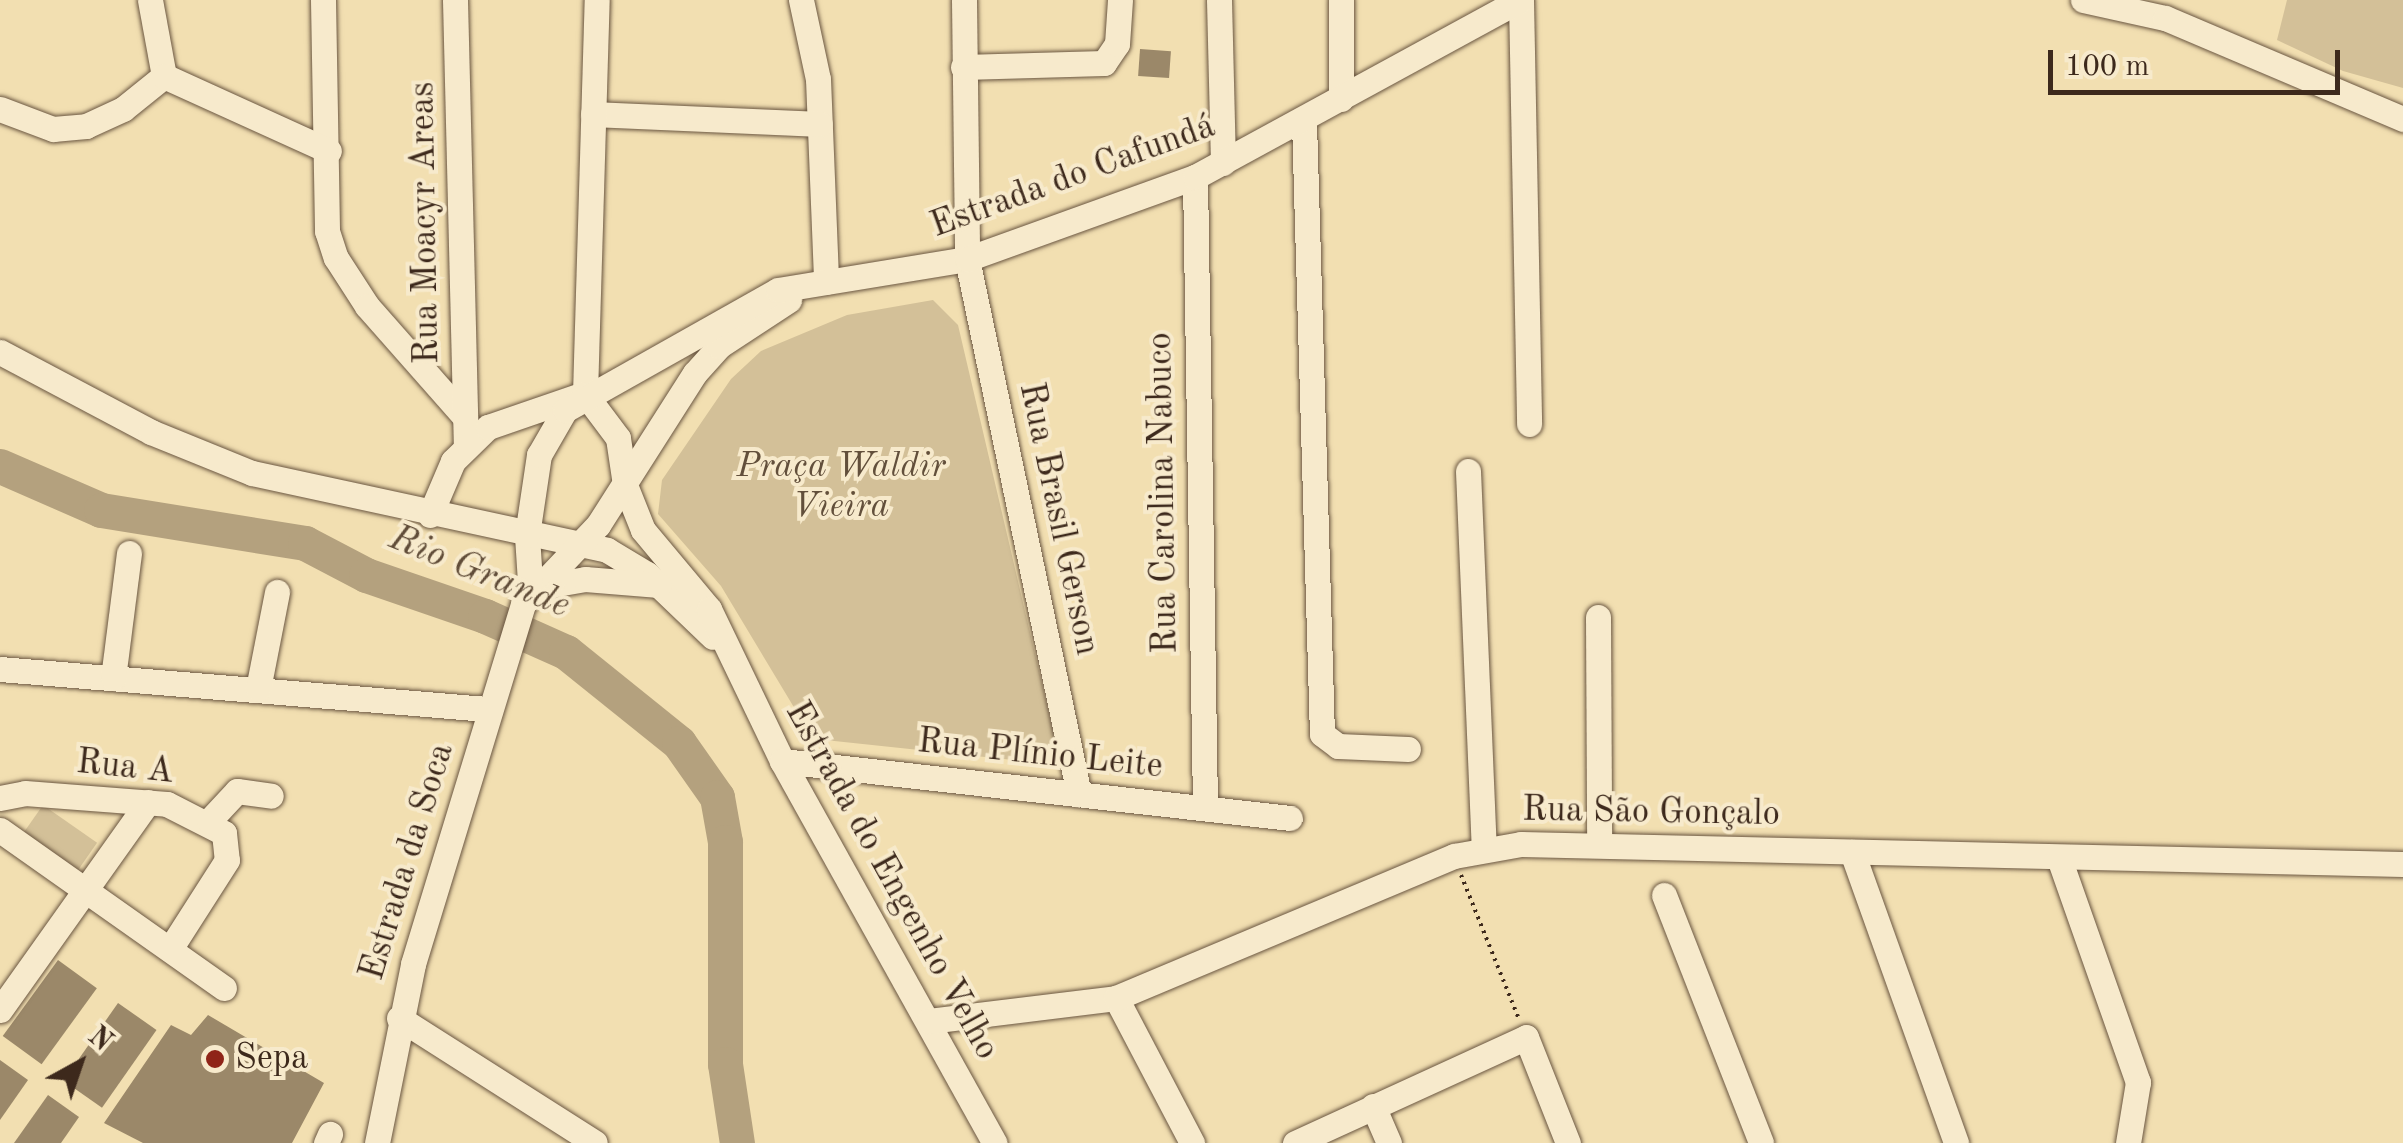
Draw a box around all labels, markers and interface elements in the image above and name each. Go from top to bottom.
scale bar [2053,30,2346,92]
text: 100 m [2065,52,2149,82]
street label: Rua Moacyr Areas [403,81,449,365]
street label: Estrada do Cafundá [925,106,1221,248]
street label: Rua Carolina Nabuco [1140,332,1188,654]
street label: Rua Brasil Gerson [1009,379,1107,659]
park label: Praça Waldir Vieira [736,446,946,528]
water label: Rio Grande [382,516,576,630]
street label: Estrada do Engenho Velho [775,695,1007,1067]
street label: Rua Plínio Leite [915,721,1165,789]
street label: Estrada da Soca [352,738,464,986]
street label: Rua A [74,742,176,794]
street label: Rua São Gonçalo [1522,790,1780,836]
north arrow [30,1013,130,1113]
text: N [82,1022,116,1058]
place label: Sepa [235,1038,308,1080]
marker: Sepa [204,1048,226,1070]

